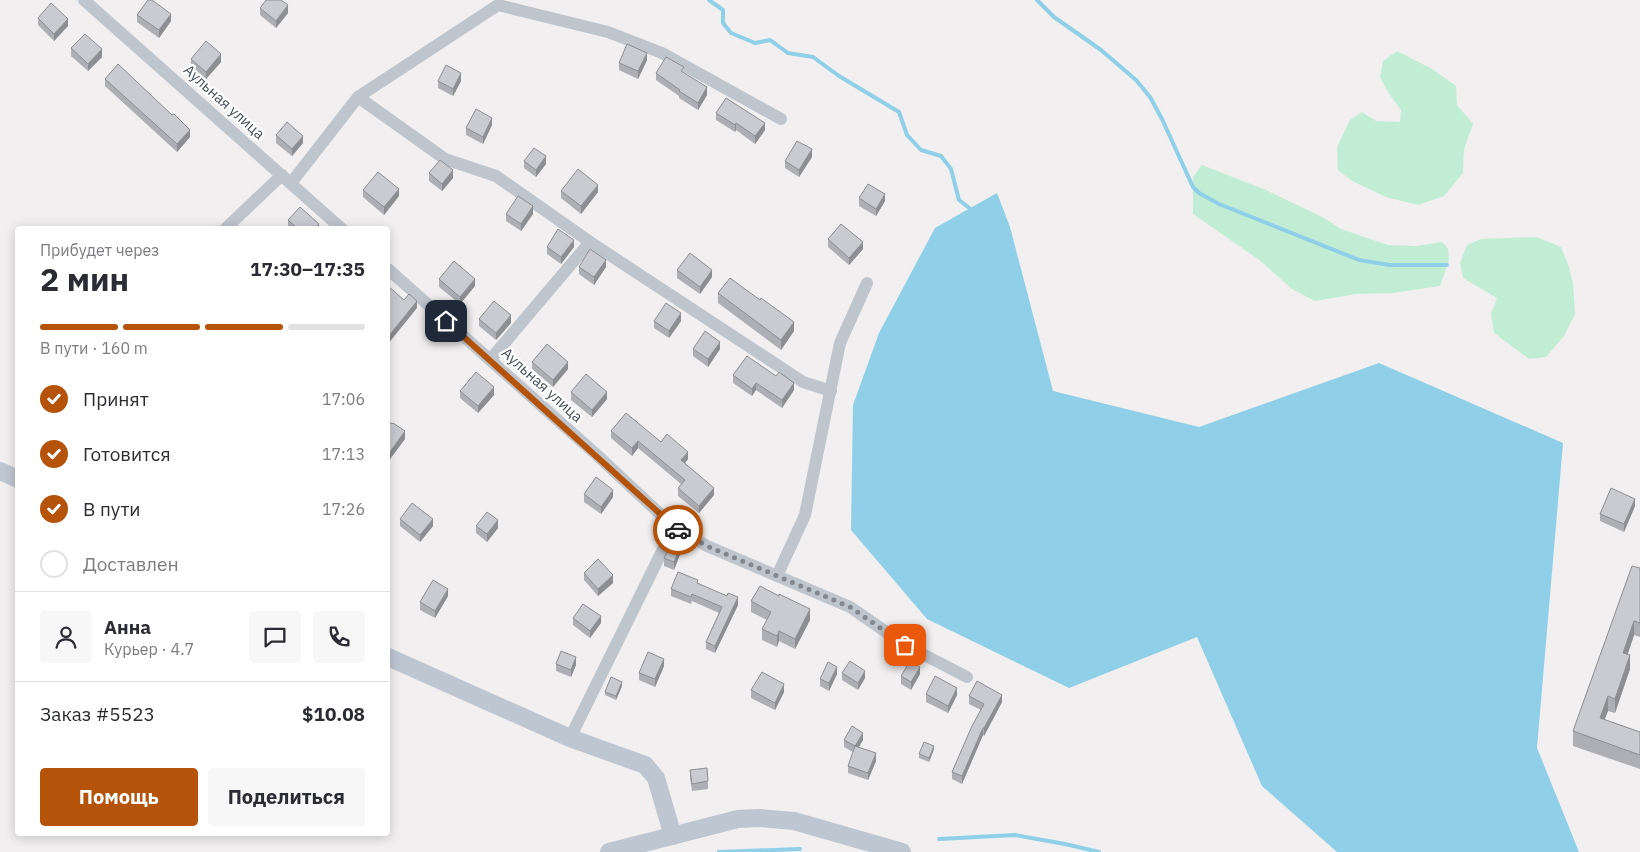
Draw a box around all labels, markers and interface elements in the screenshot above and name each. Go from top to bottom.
street label: Аульная улица [180,60,269,143]
text: Прибудет через [40,240,159,260]
text: 17:30–17:35 [250,257,365,281]
text: 2 мин [40,258,129,300]
pin [425,300,467,342]
icon: home [432,307,460,335]
text: В пути · 160 m [40,338,148,358]
street label: Аульная улица [498,343,587,426]
icon: check [40,385,68,413]
text: Принят [83,387,149,411]
text: 17:06 [322,389,365,409]
icon: check [40,440,68,468]
text: Готовится [83,442,171,466]
text: 17:13 [322,444,365,464]
icon: check [40,495,68,523]
text: В пути [83,497,141,521]
text: 17:26 [322,499,365,519]
courier [653,505,703,555]
icon: car [664,516,692,544]
text: Доставлен [83,552,179,576]
button: person [40,611,92,663]
button: chat [249,611,301,663]
button: phone [313,611,365,663]
text: Анна [104,615,151,639]
pin [884,624,926,666]
icon: bag [891,631,919,659]
text: Курьер · 4.7 [104,639,194,659]
text: Заказ #5523 [40,702,155,726]
text: $10.08 [302,702,365,726]
button: Помощь [40,768,198,826]
button: Поделиться [208,768,365,826]

